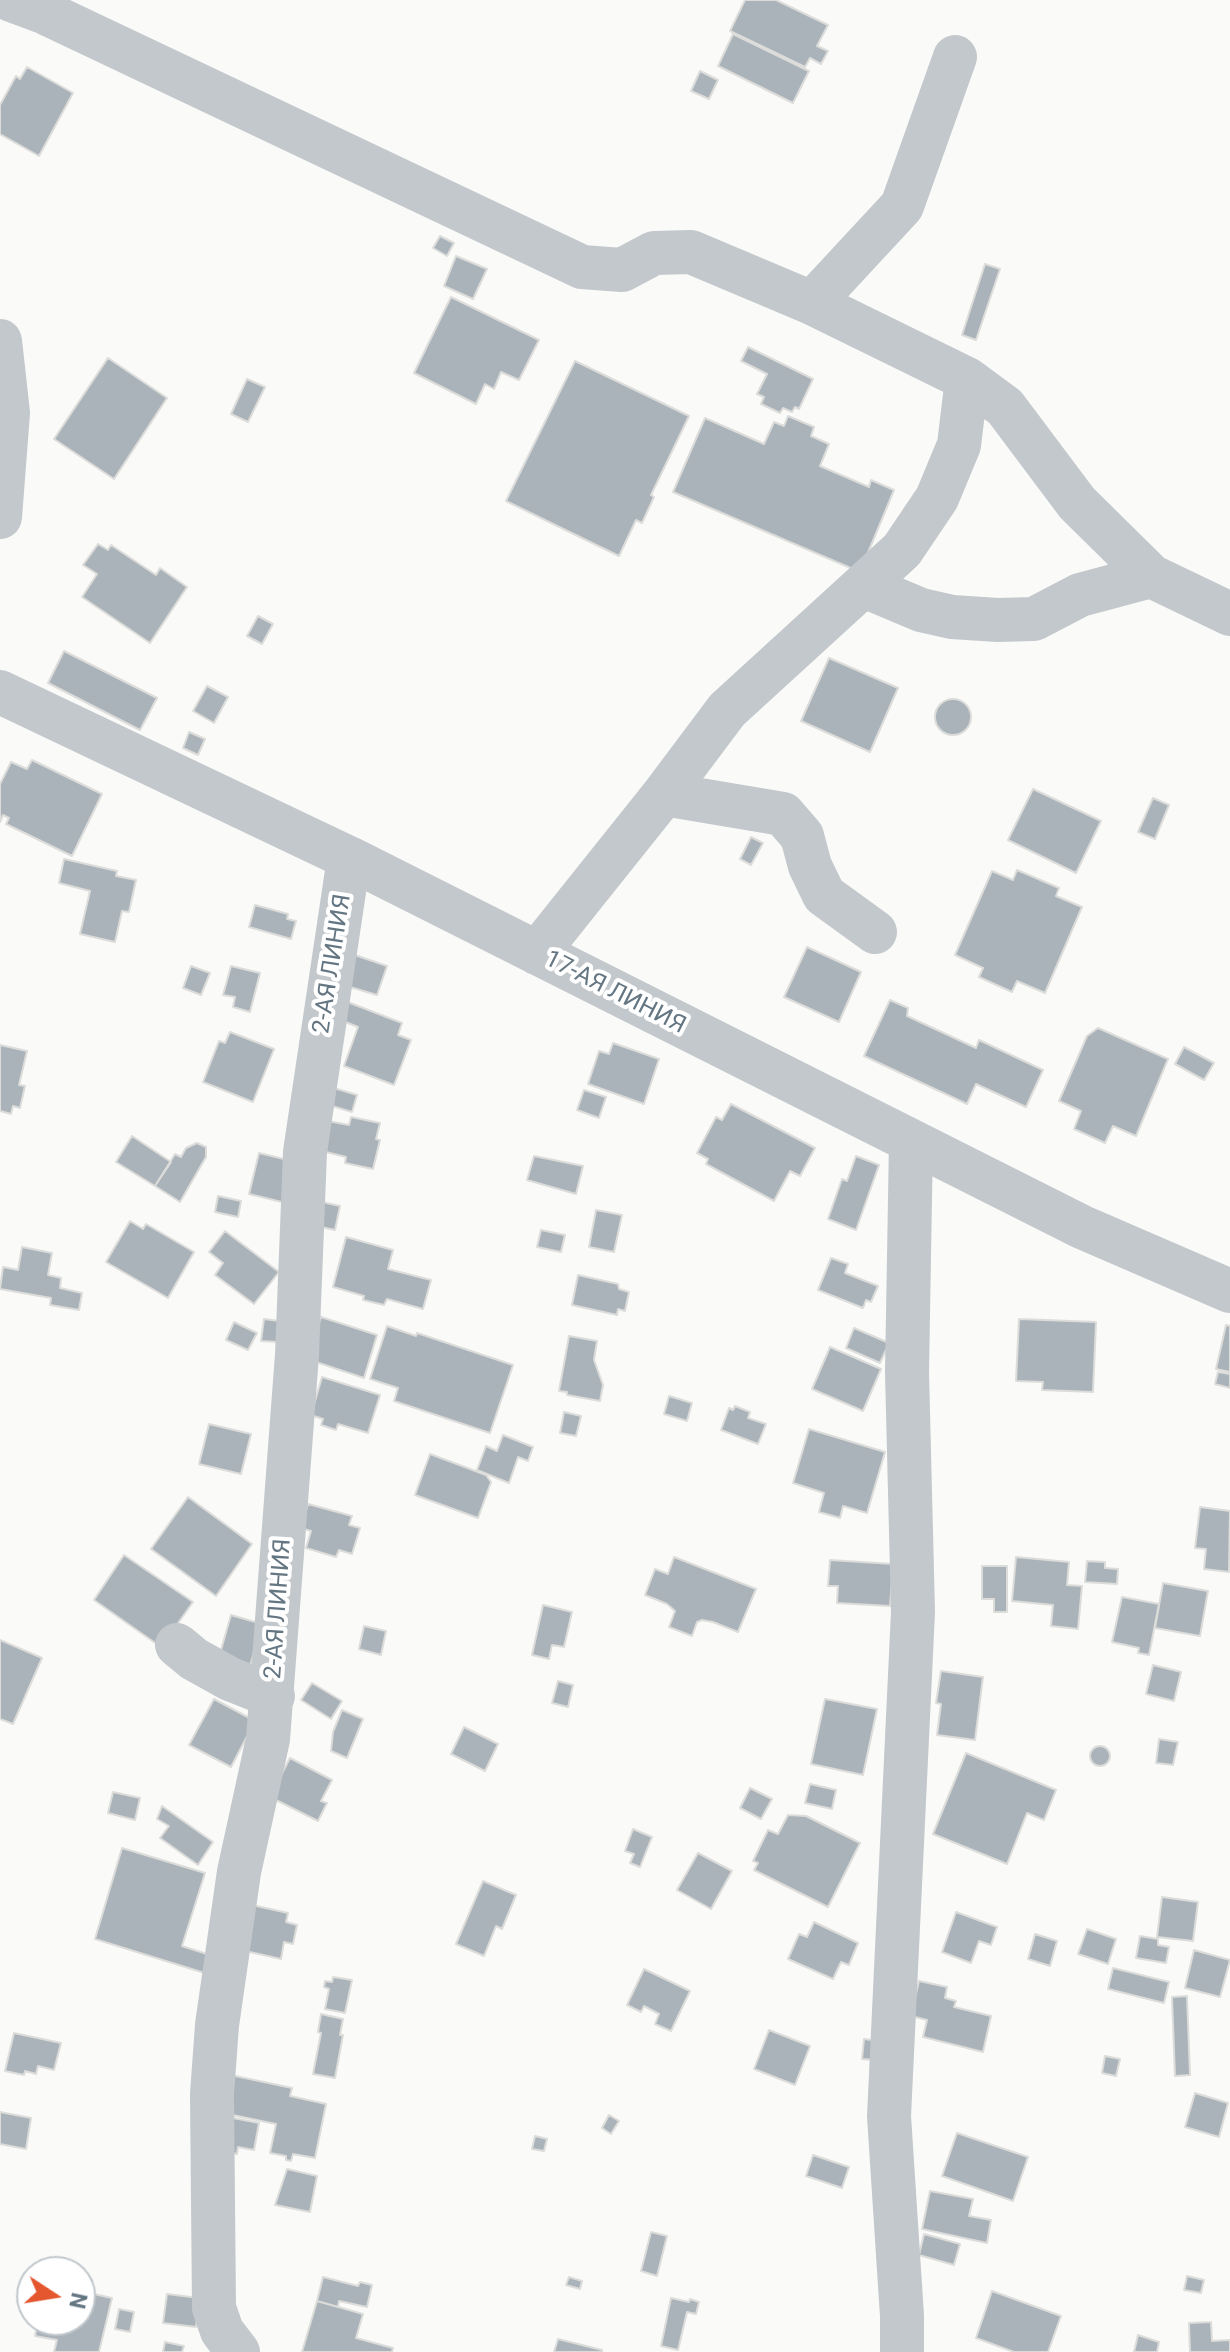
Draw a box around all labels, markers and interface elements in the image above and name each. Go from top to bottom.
street label: 2-АЯ ЛИНИЯ [308,892,358,1036]
street label: 17-АЯ ЛИНИЯ [540,945,690,1041]
street label: 2-АЯ ЛИНИЯ [260,1538,298,1680]
north arrow [16,2256,96,2336]
text: N [64,2290,92,2311]

